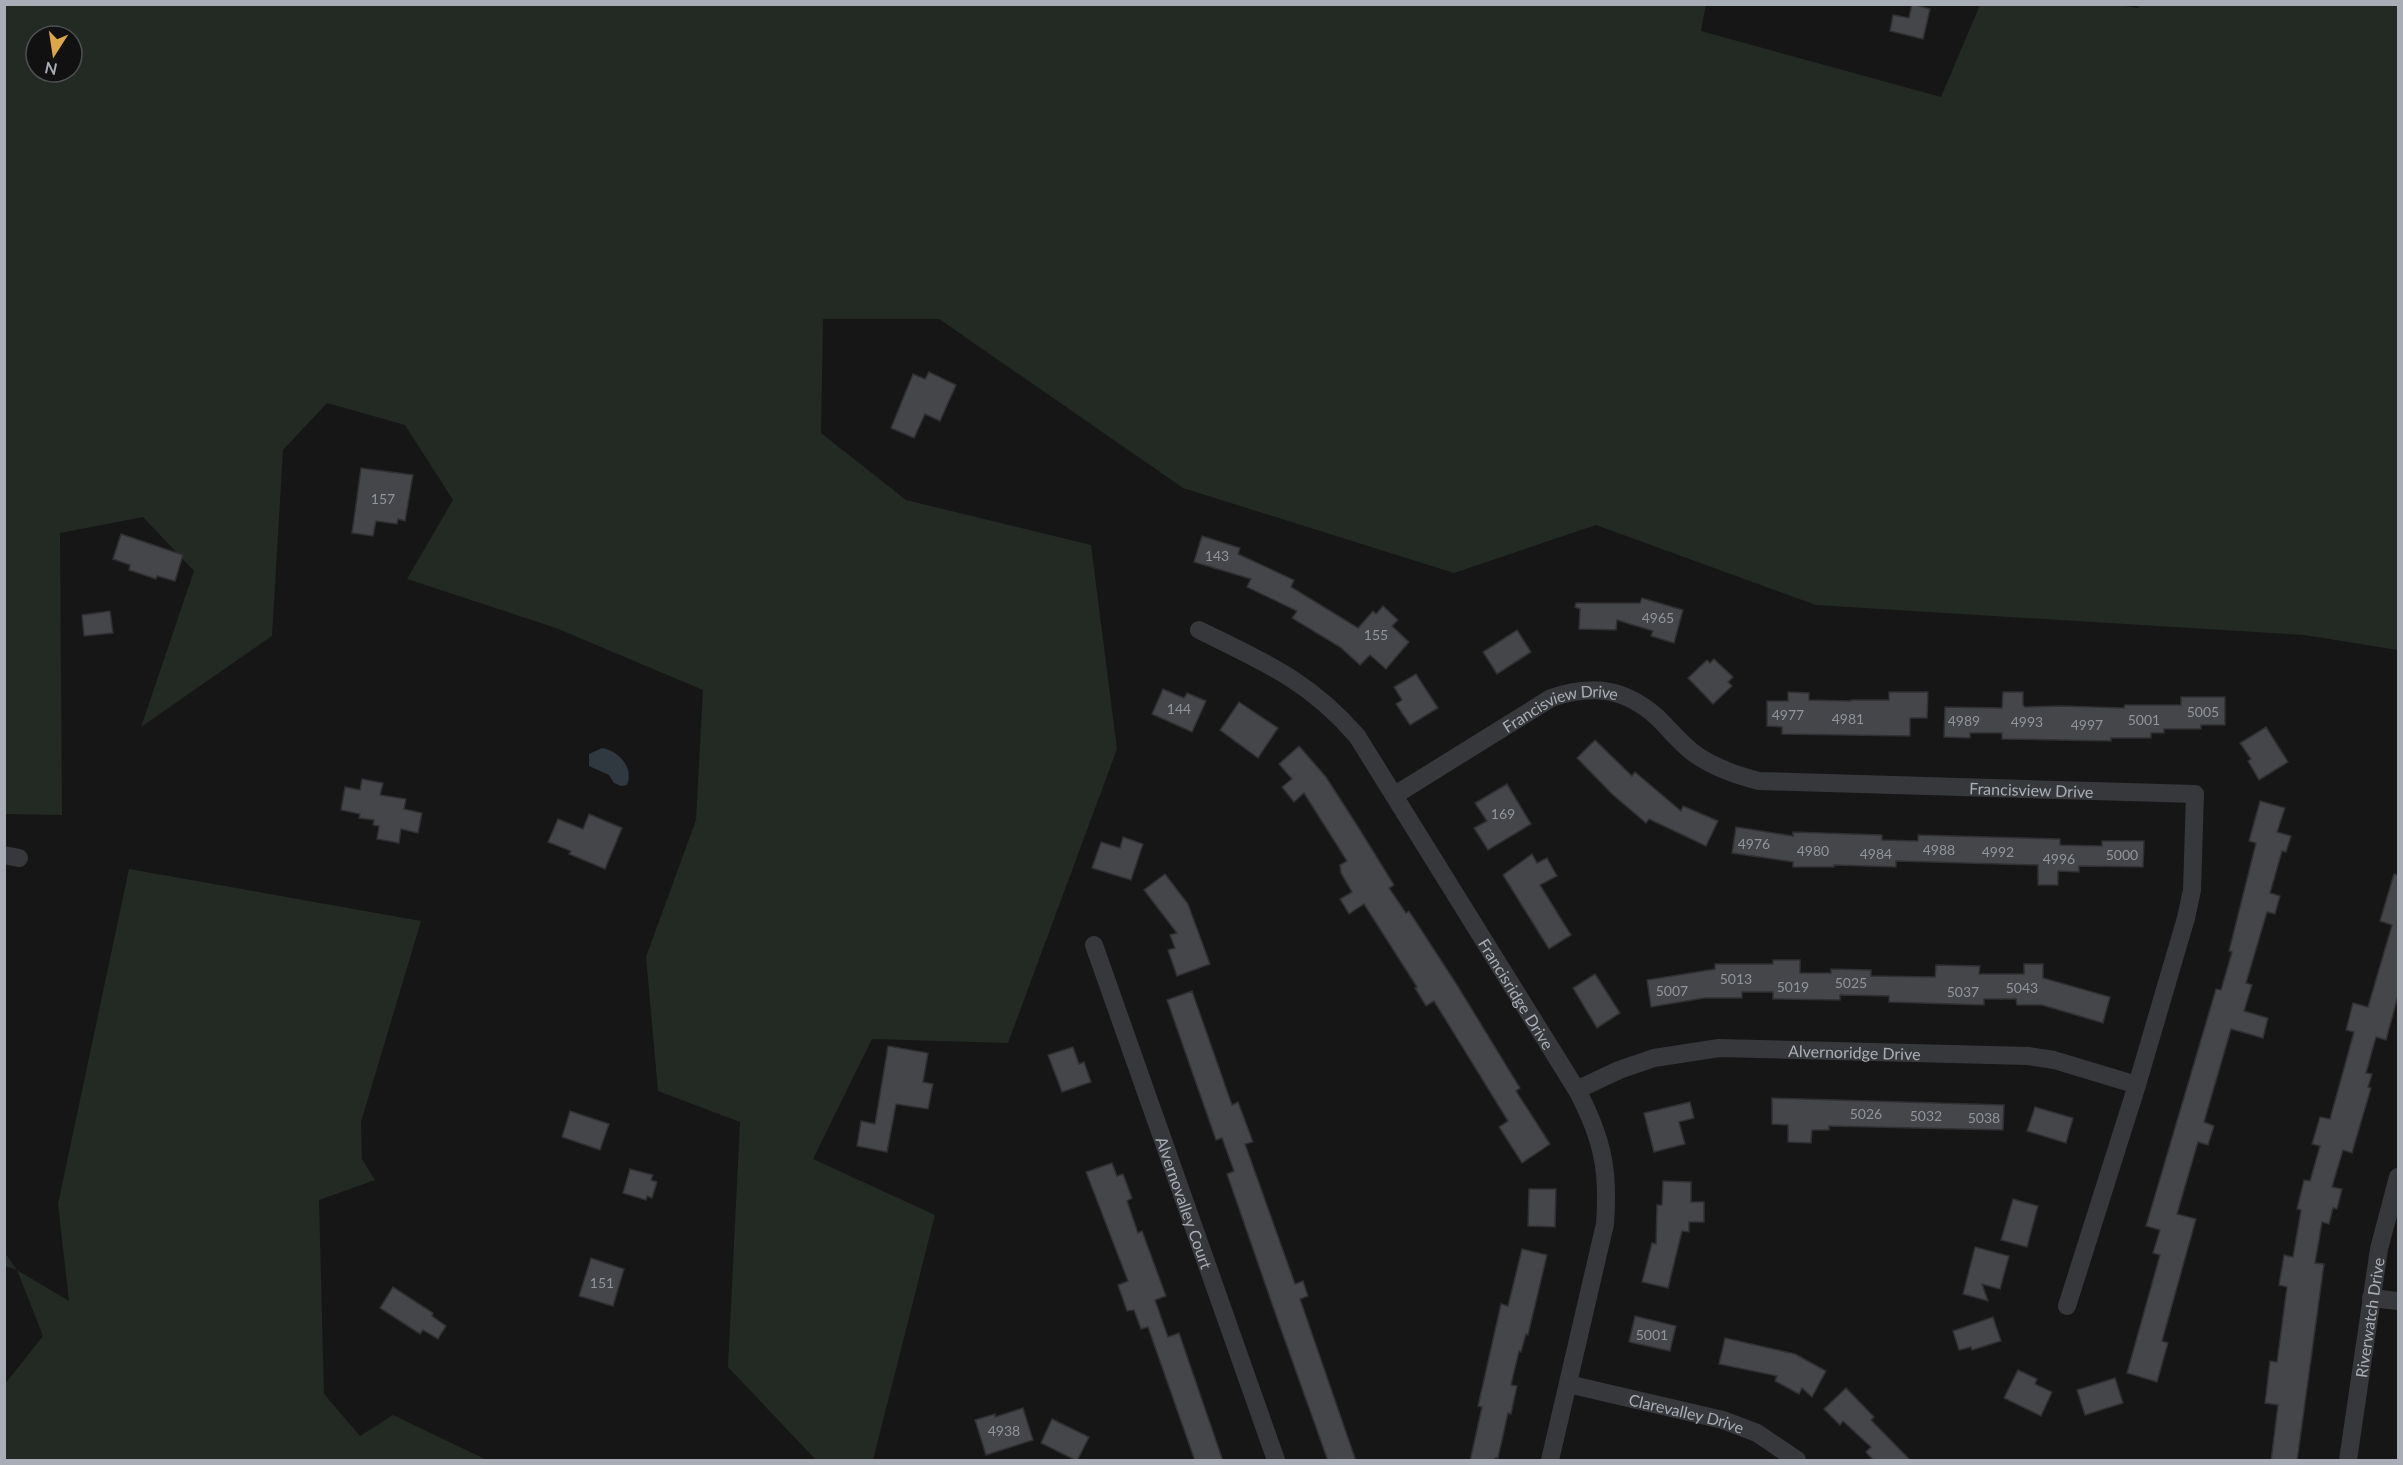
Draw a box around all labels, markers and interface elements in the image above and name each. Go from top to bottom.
north arrow [24,24,84,84]
text: N [43,59,59,80]
house number: 157 [371,490,395,507]
house number: 143 [1205,547,1229,564]
house number: 4965 [1642,609,1674,626]
house number: 155 [1364,626,1388,643]
street label: Francisview Drive [1499,681,1621,736]
house number: 144 [1167,700,1191,717]
house number: 5005 [2187,703,2219,720]
house number: 4977 [1772,706,1804,723]
house number: 4981 [1832,710,1864,727]
house number: 5001 [2128,711,2160,728]
house number: 4989 [1948,712,1980,729]
house number: 4993 [2011,713,2043,730]
house number: 4997 [2071,716,2103,733]
street label: Francisview Drive [1969,778,2094,800]
house number: 169 [1491,805,1515,822]
house number: 4976 [1738,835,1770,852]
house number: 4988 [1923,841,1955,858]
house number: 4980 [1797,842,1829,859]
house number: 4992 [1982,843,2014,860]
house number: 4984 [1860,845,1892,862]
house number: 5000 [2106,846,2138,863]
house number: 4996 [2043,850,2075,867]
street label: Francisridge Drive [1475,935,1558,1052]
house number: 5013 [1720,970,1752,987]
house number: 5025 [1835,974,1867,991]
house number: 5019 [1777,978,1809,995]
house number: 5043 [2006,979,2038,996]
house number: 5007 [1656,982,1688,999]
house number: 5037 [1947,983,1979,1000]
street label: Alvernoridge Drive [1788,1040,1921,1063]
house number: 5026 [1850,1105,1882,1122]
house number: 5032 [1910,1107,1942,1124]
house number: 5038 [1968,1109,2000,1126]
street label: Alvernovalley Court [1153,1134,1217,1271]
street label: Riverwatch Drive [2351,1256,2387,1379]
house number: 151 [590,1274,614,1291]
house number: 5001 [1636,1326,1668,1343]
street label: Clarevalley Drive [1627,1389,1747,1437]
house number: 4938 [988,1422,1020,1439]

